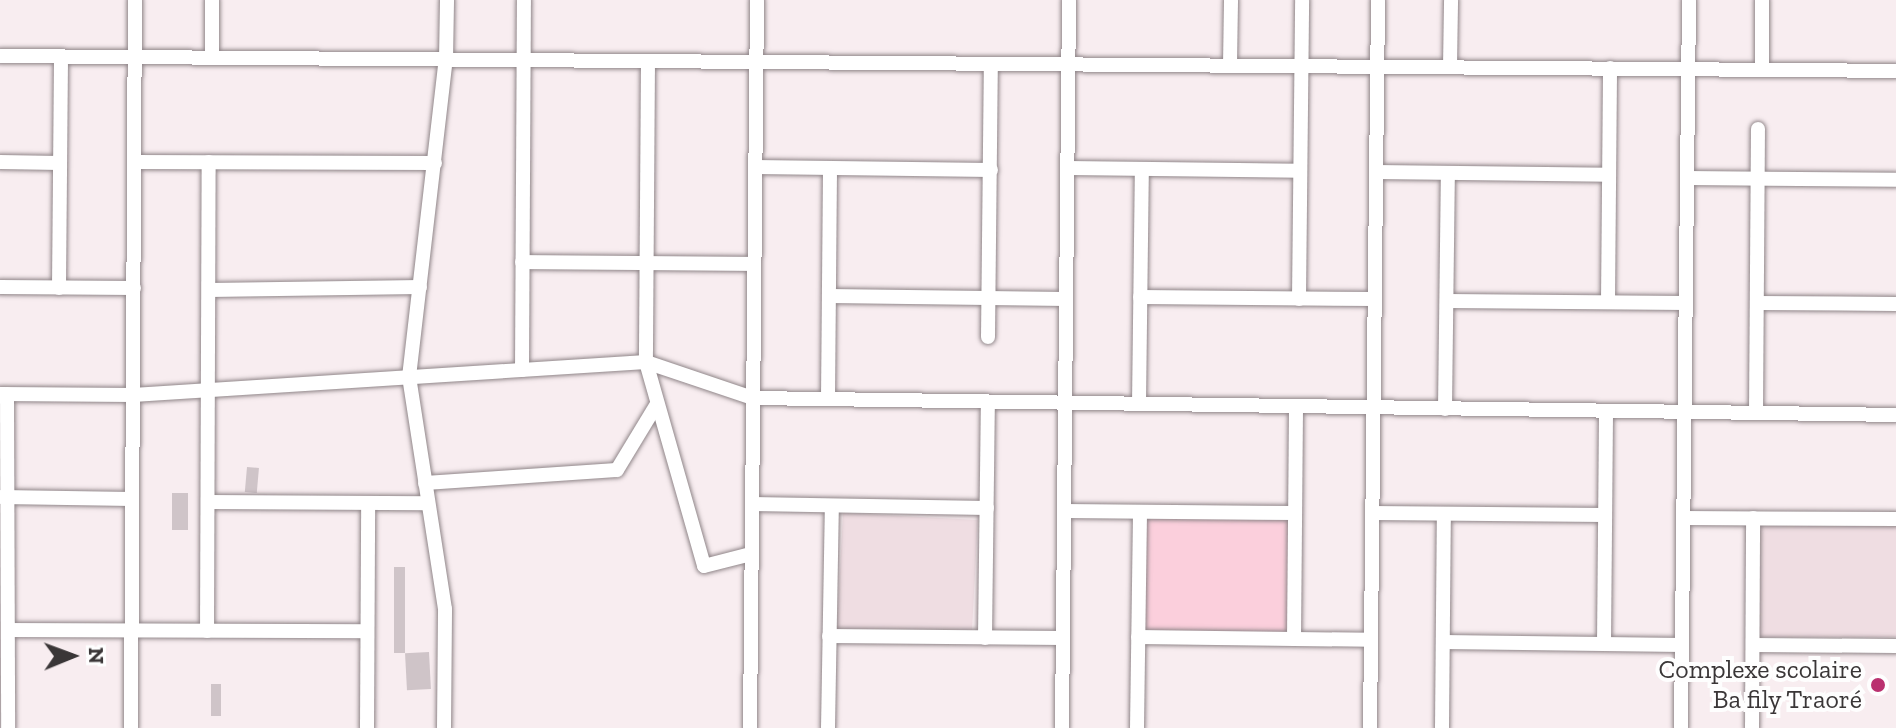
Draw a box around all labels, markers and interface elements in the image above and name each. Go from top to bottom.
north arrow [32,616,112,696]
text: N [83,647,110,664]
place label: Complexe scolaire Ba fily Traoré [1659,654,1862,716]
marker: Complexe scolaire Ba fily Traoré [1869,676,1887,694]

